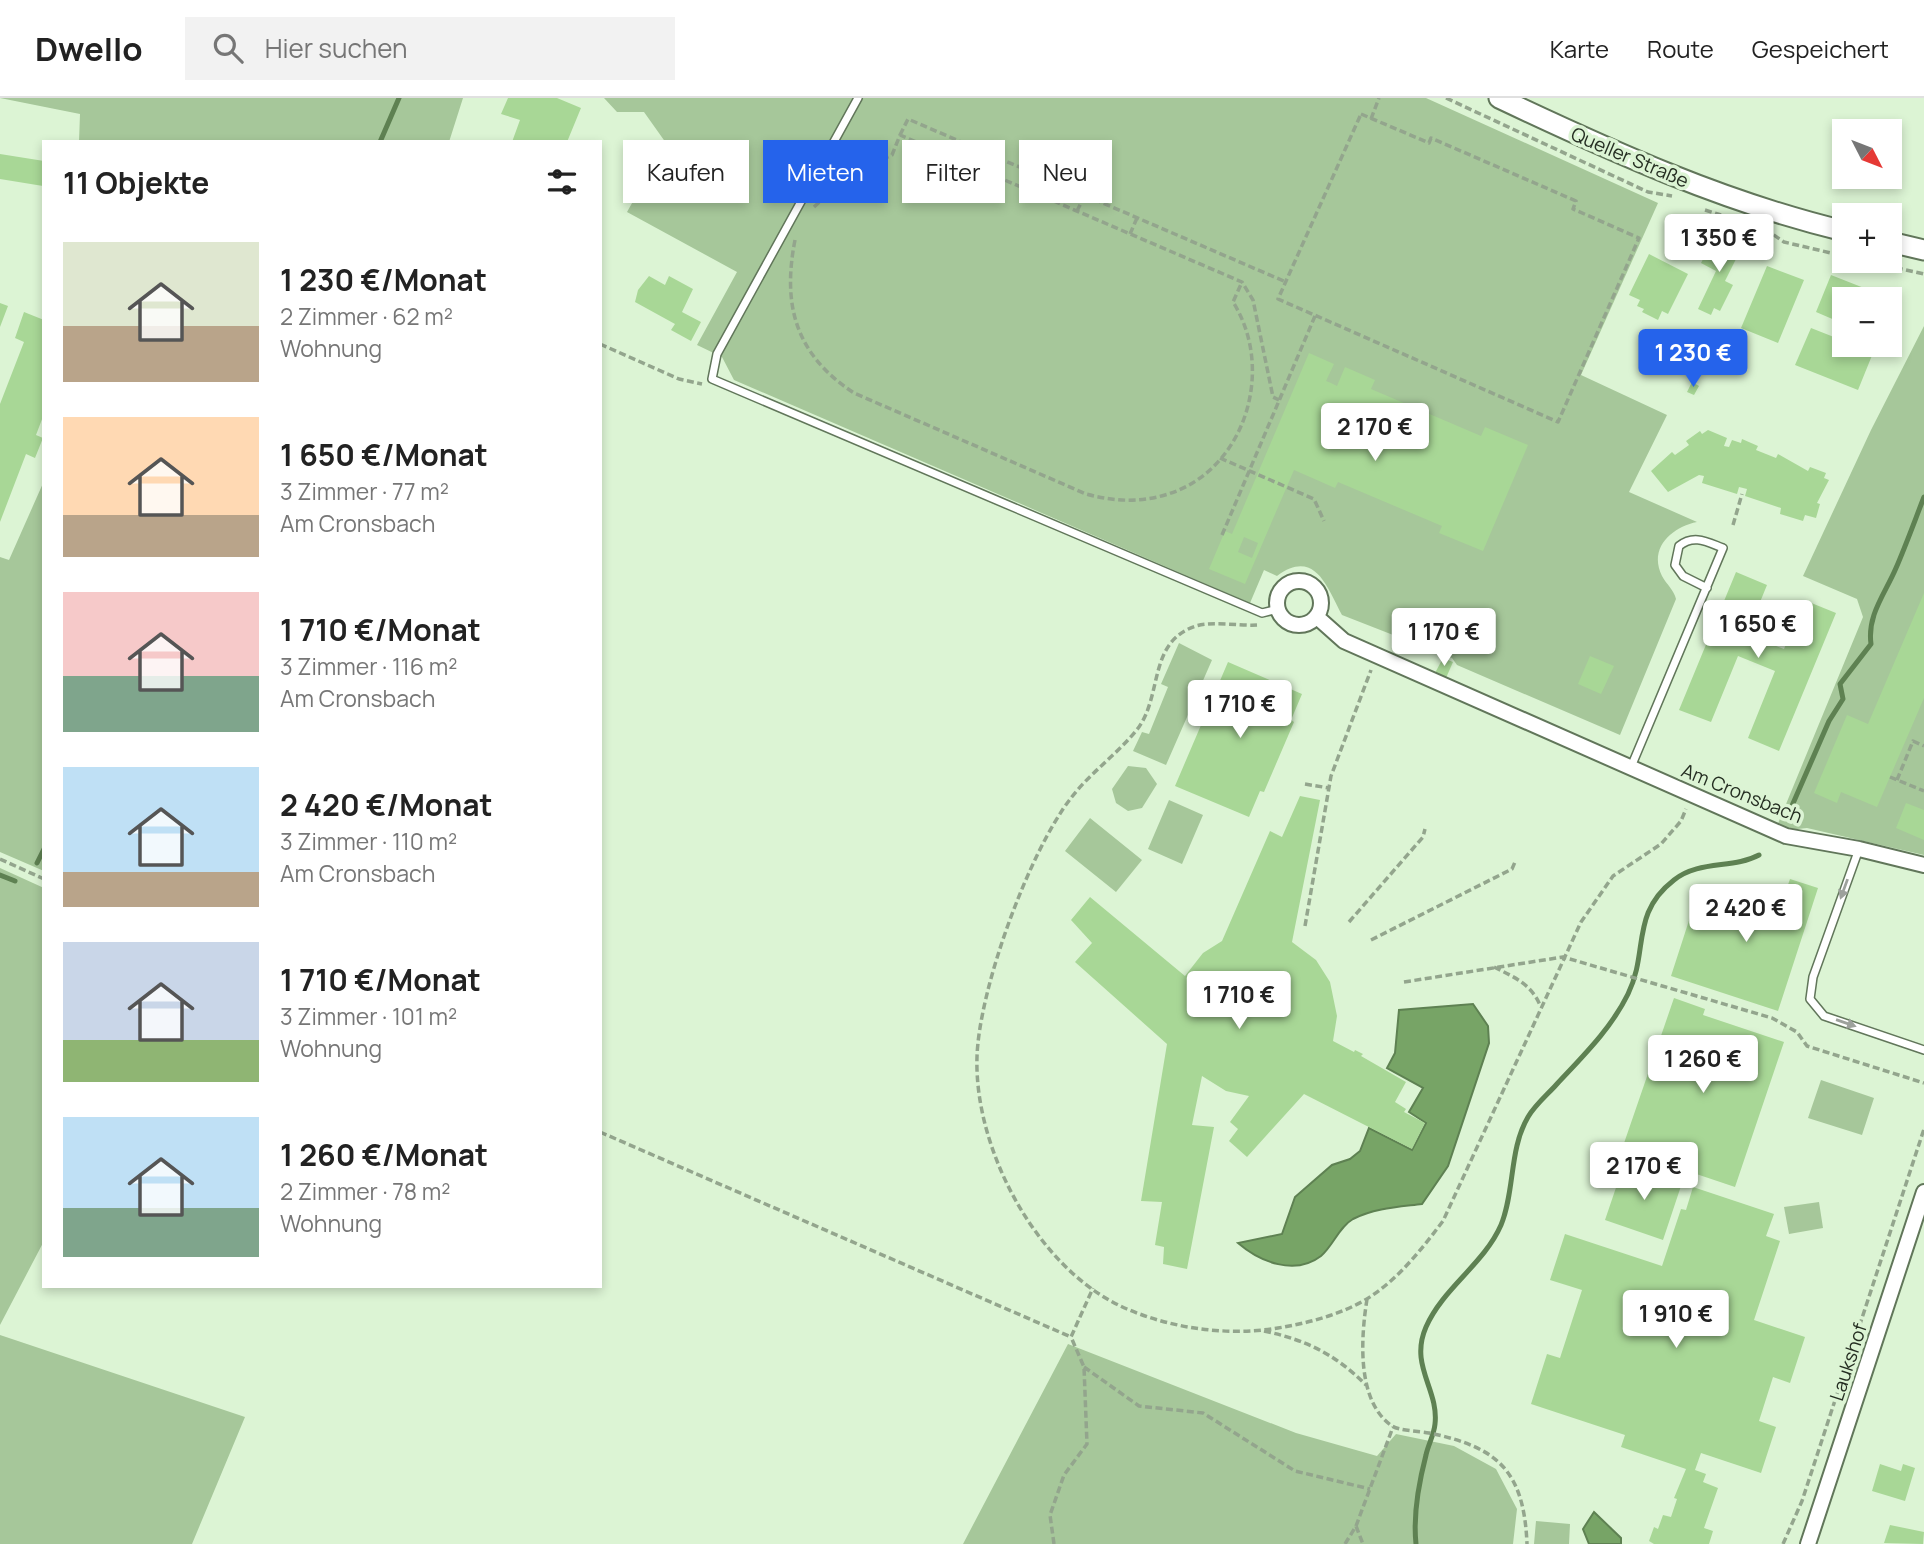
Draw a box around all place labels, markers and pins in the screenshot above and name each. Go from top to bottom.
pin: 1 350 € [1654,214,1784,274]
pin: 1 230 € [1628,330,1758,389]
pin: 2 170 € [1310,404,1440,463]
pin: 1 650 € [1693,601,1823,660]
pin: 1 170 € [1379,608,1509,668]
pin: 1 710 € [1175,680,1305,740]
pin: 2 420 € [1681,884,1811,944]
pin: 1 710 € [1174,972,1304,1031]
pin: 1 260 € [1638,1035,1768,1095]
pin: 2 170 € [1579,1142,1709,1202]
pin: 1 910 € [1611,1290,1741,1350]

